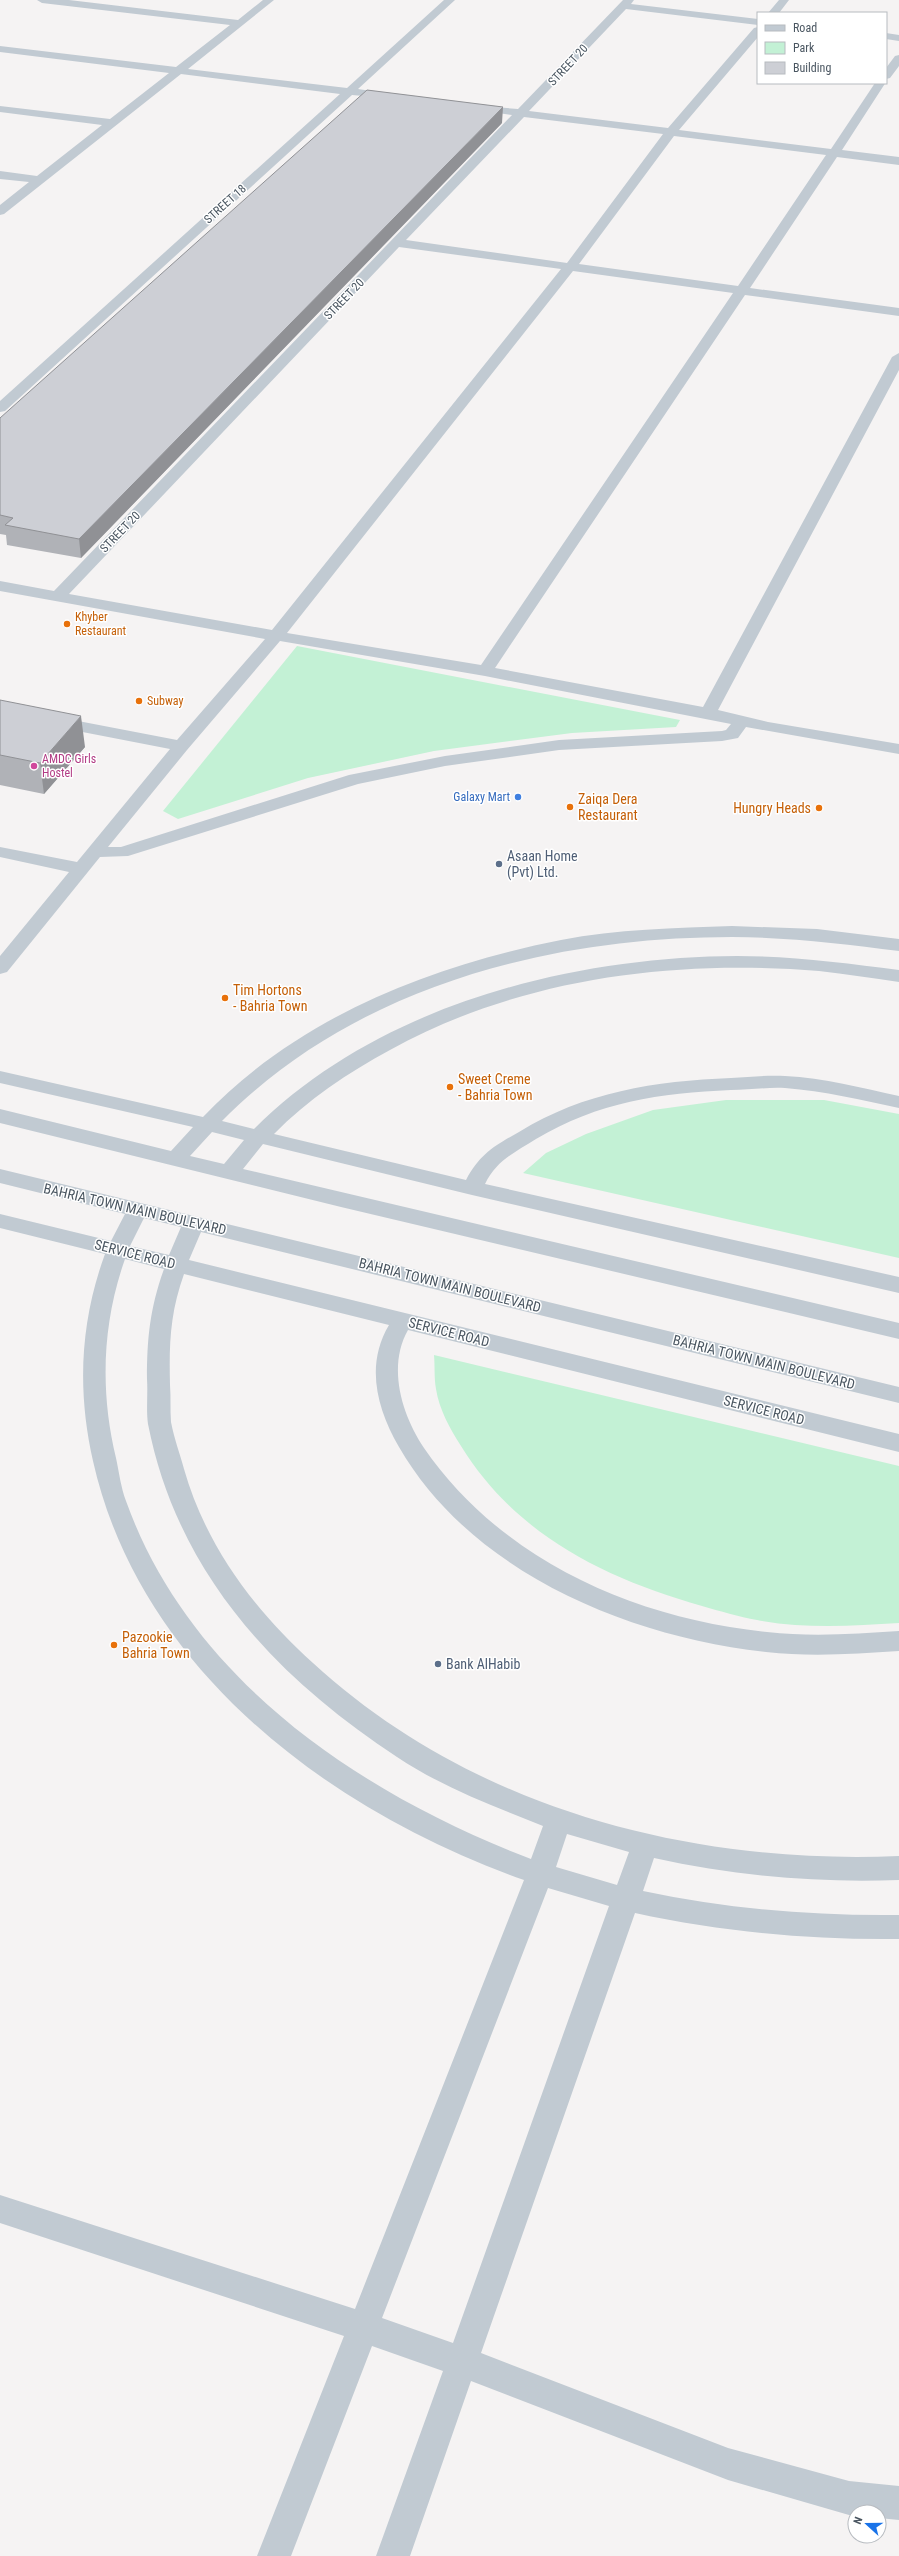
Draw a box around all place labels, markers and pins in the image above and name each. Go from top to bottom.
place label: Khyber Restaurant [75,610,127,638]
marker: Khyber Restaurant [62,619,72,629]
place label: Subway [147,694,183,708]
marker: Subway [134,696,144,706]
place label: AMDC Girls Hostel [42,752,96,780]
marker: AMDC Girls Hostel [29,761,39,771]
place label: Galaxy Mart [453,790,510,804]
place label: Zaiqa Dera Restaurant [578,791,638,823]
marker: Galaxy Mart [513,792,523,802]
place label: Hungry Heads [733,800,811,816]
marker: Zaiqa Dera Restaurant [565,802,575,812]
marker: Hungry Heads [814,803,824,813]
place label: Asaan Home (Pvt) Ltd. [507,848,578,881]
marker: Asaan Home (Pvt) Ltd. [494,859,504,869]
place label: Tim Hortons - Bahria Town [233,982,307,1014]
marker: Tim Hortons - Bahria Town [220,993,230,1003]
place label: Sweet Creme - Bahria Town [458,1071,532,1103]
marker: Sweet Creme - Bahria Town [445,1082,455,1092]
place label: Pazookie Bahria Town [122,1629,190,1661]
marker: Pazookie Bahria Town [109,1640,119,1650]
place label: Bank AlHabib [446,1656,520,1672]
marker: Bank AlHabib [433,1659,443,1669]

